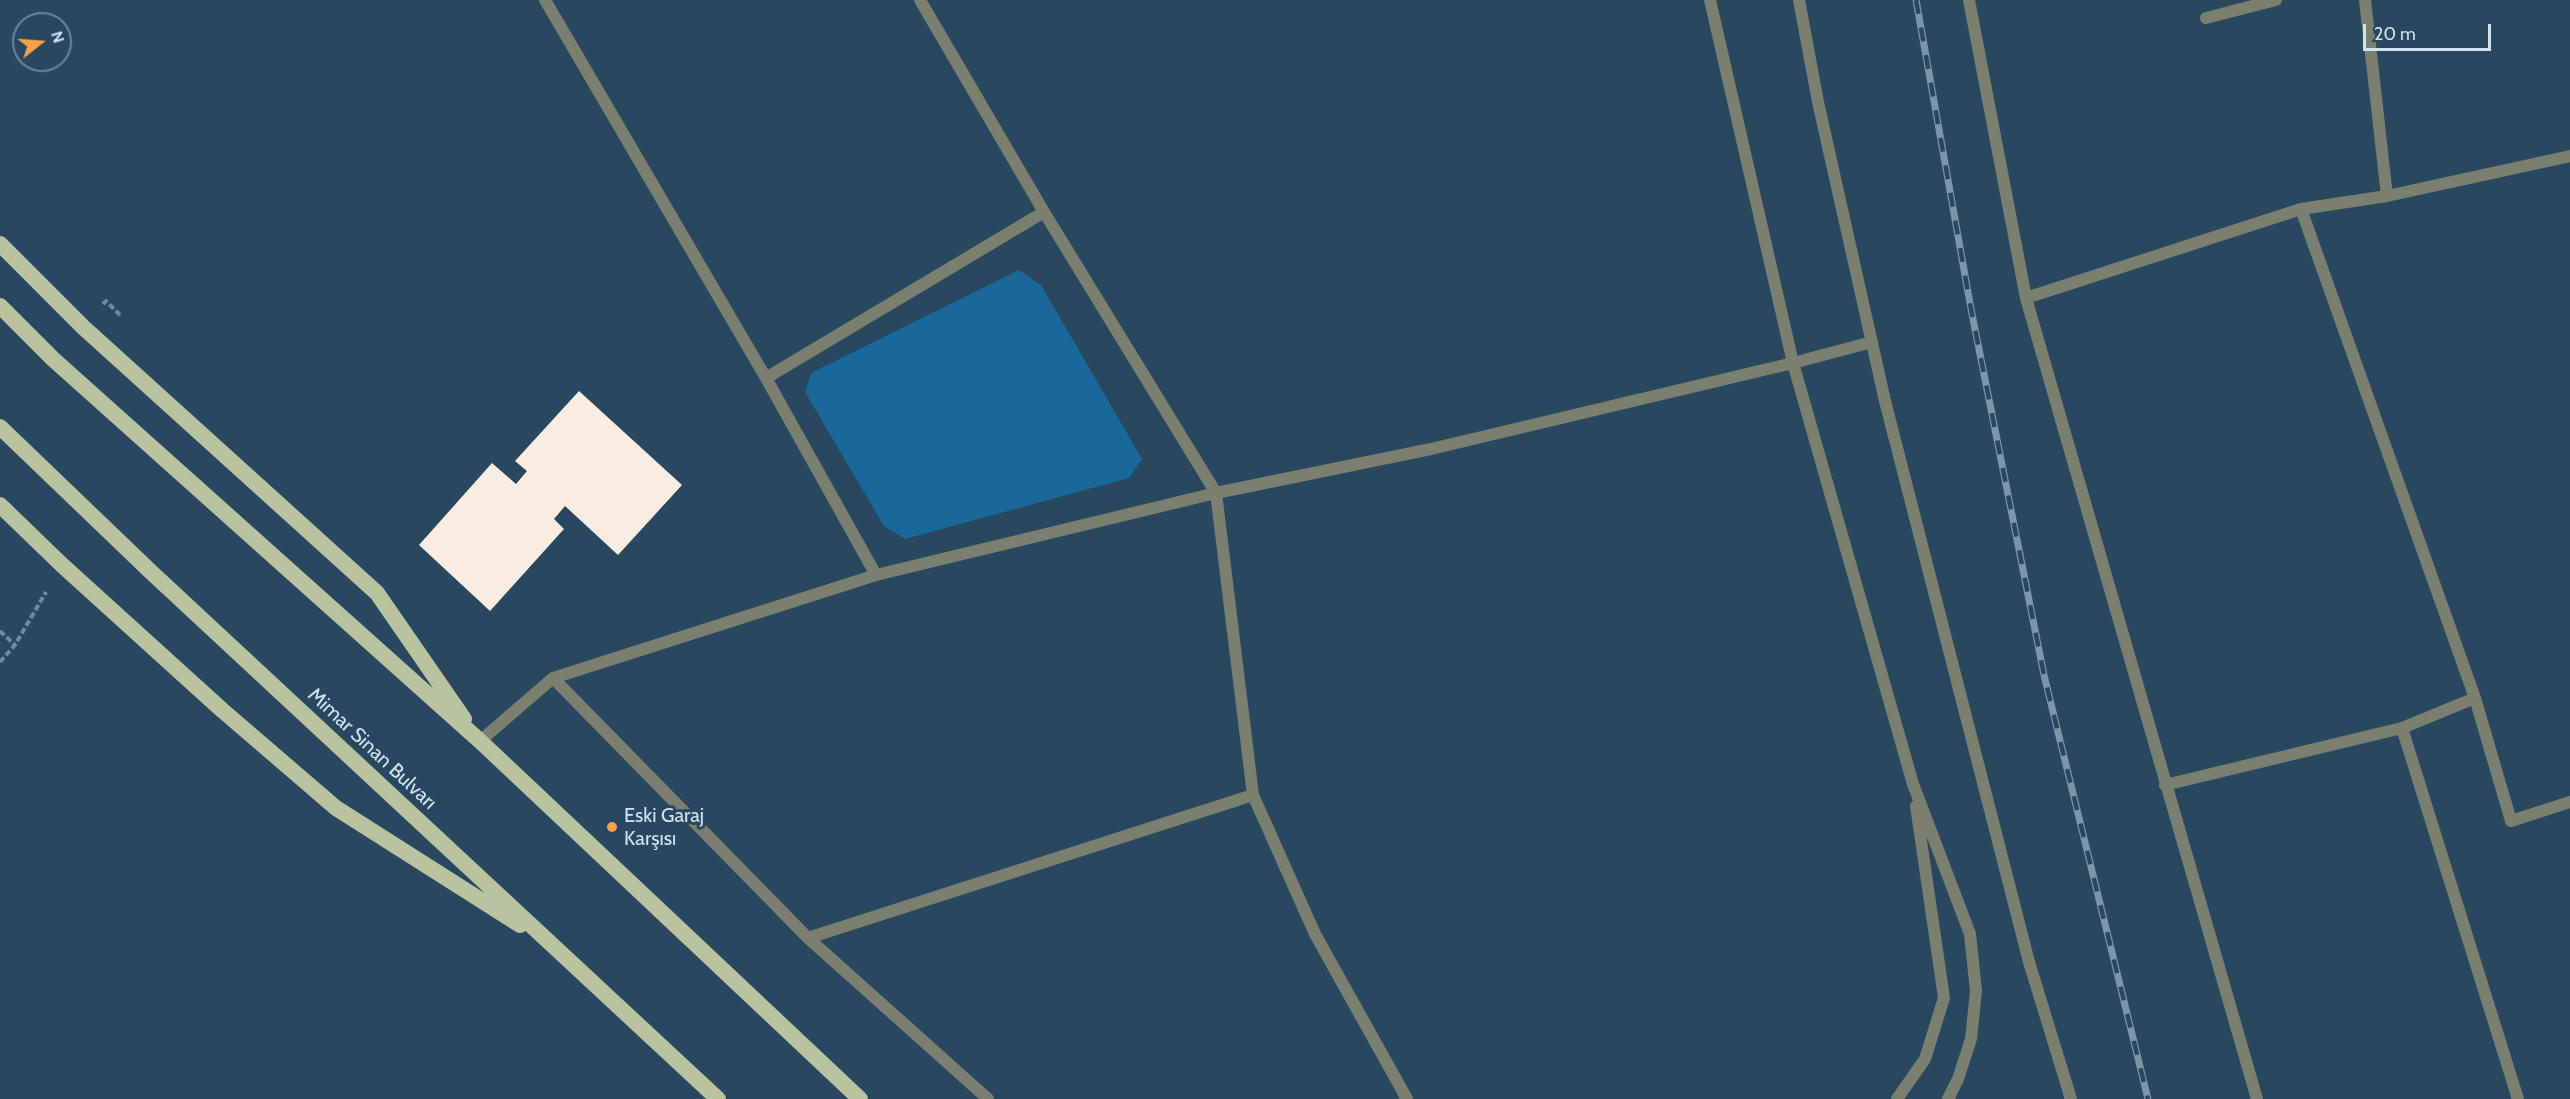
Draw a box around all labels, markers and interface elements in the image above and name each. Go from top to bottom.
north arrow [12,12,72,72]
scale bar [2366,12,2494,50]
text: 20 m [2374,23,2416,45]
text: N [47,29,69,45]
street label: Mimar Sinan Bulvarı [303,683,441,815]
place label: Eski Garaj Karşısı [624,804,704,851]
marker: Eski Garaj Karşısı [605,820,619,834]

